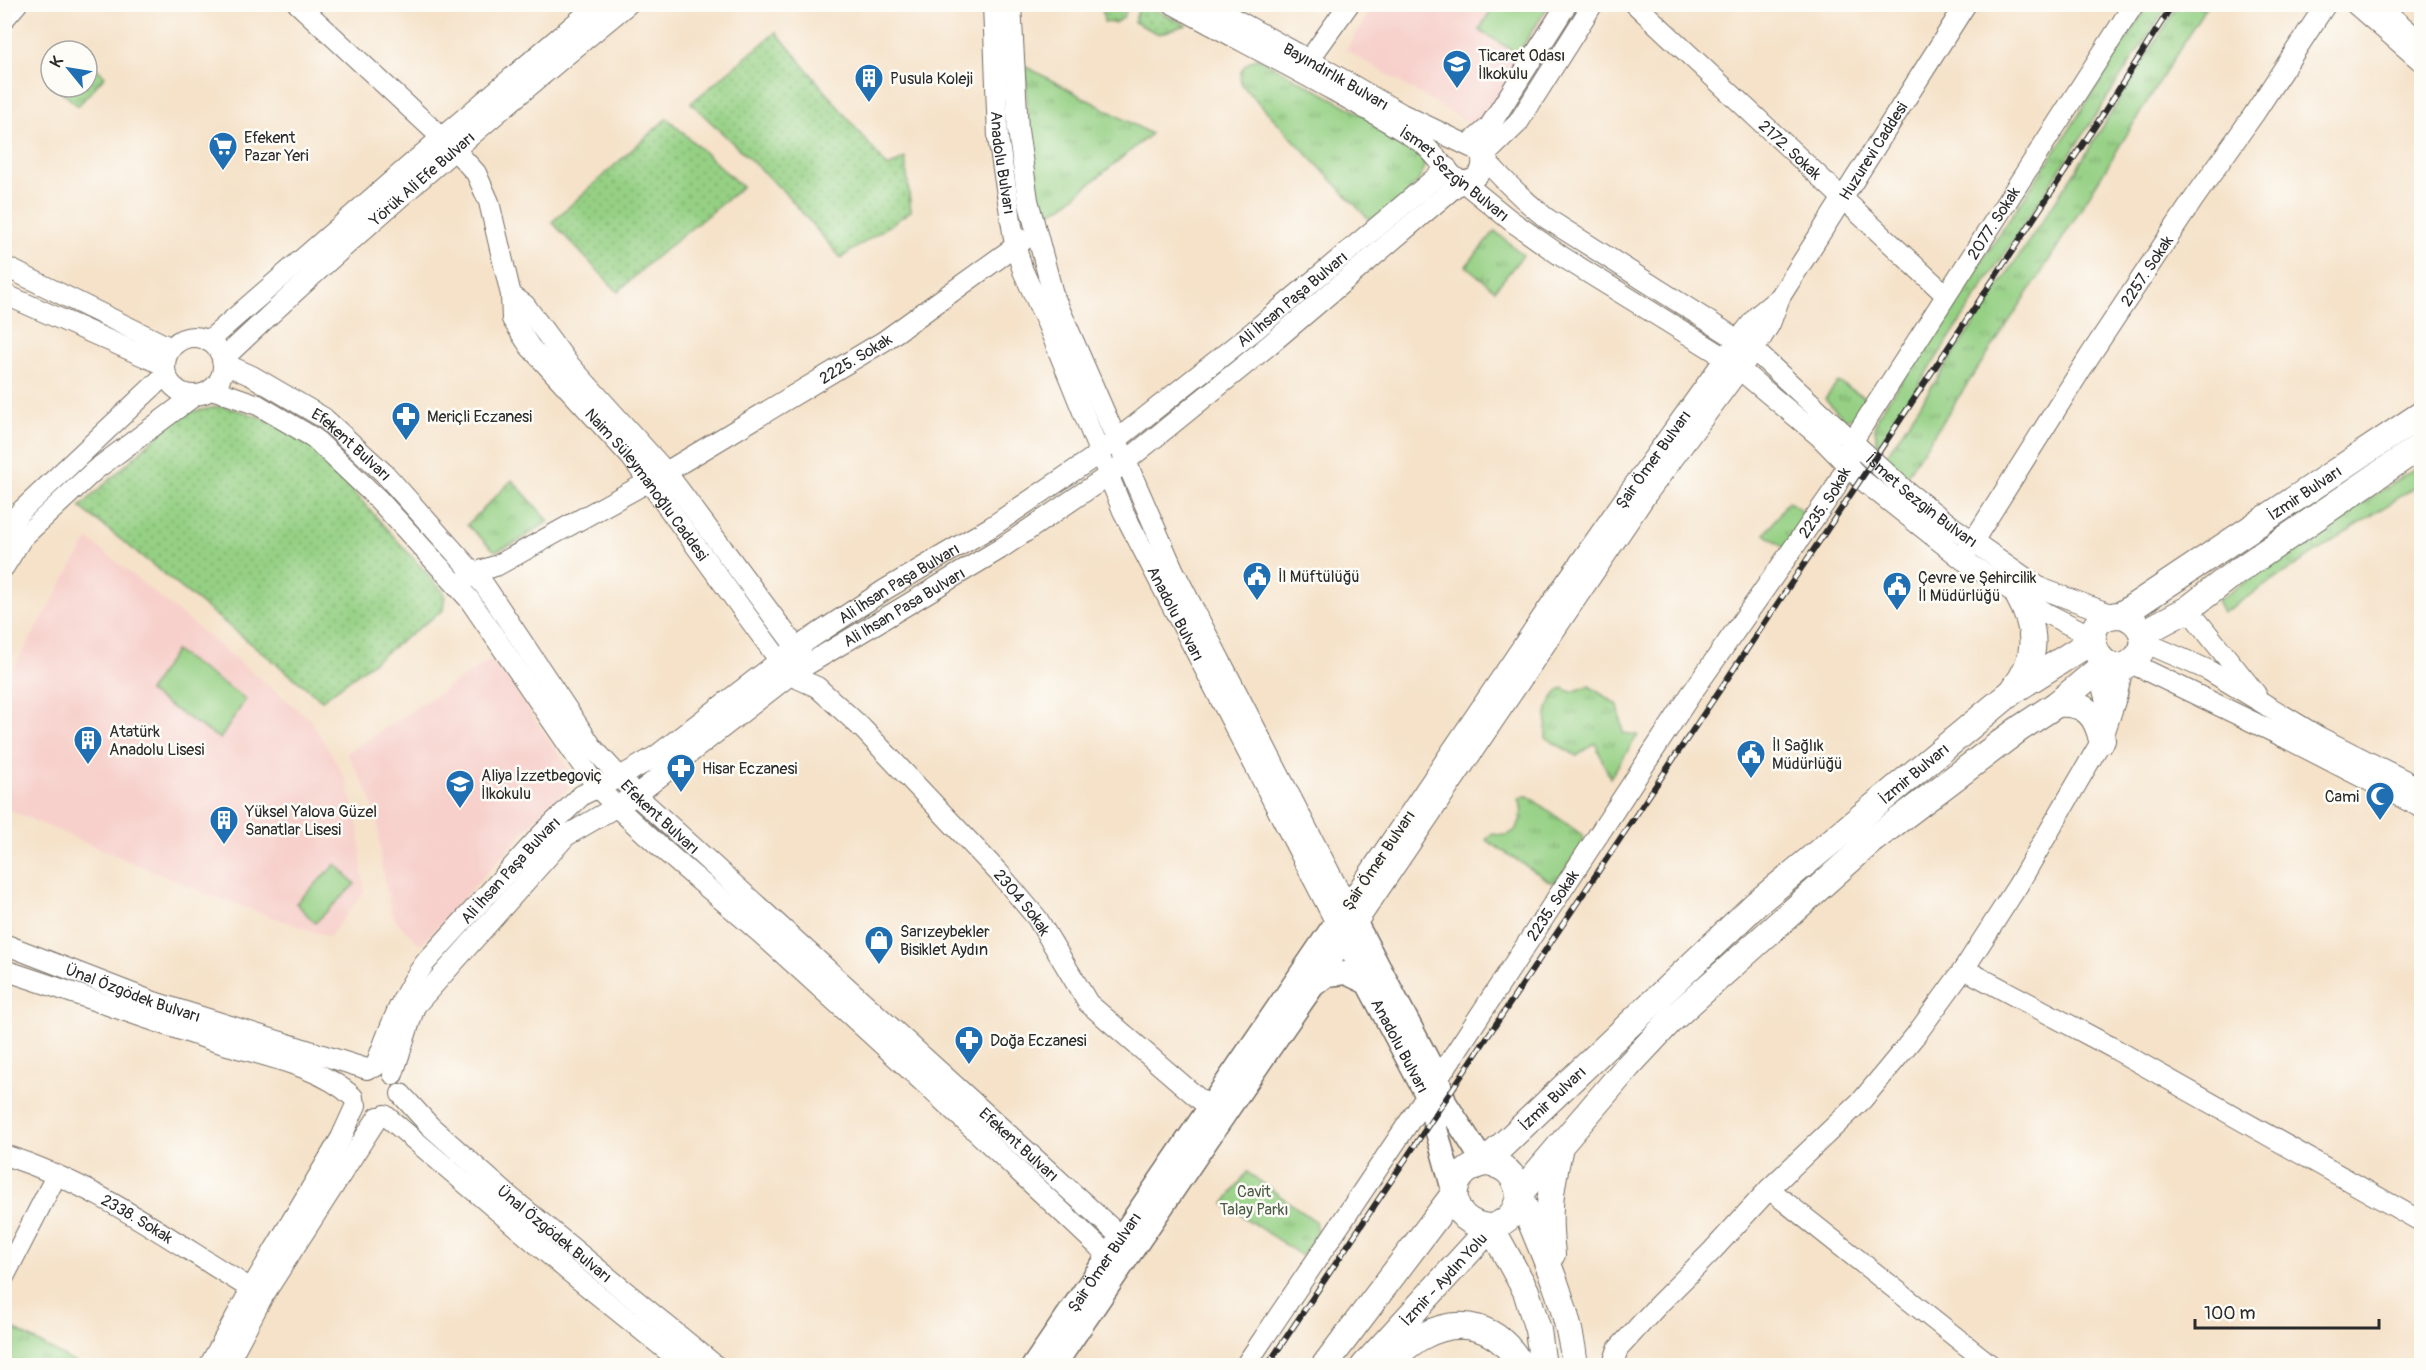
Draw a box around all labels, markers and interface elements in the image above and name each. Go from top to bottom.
north arrow [39,39,99,99]
street label: Bayındırlık Bulvarı [1279,39,1392,115]
place label: Ticaret Odası İlkokulu [1478,46,1565,84]
school or university icon: Ticaret Odası İlkokulu [1441,48,1473,90]
text: K [46,53,68,71]
building icon: Pusula Koleji [853,62,885,104]
place label: Pusula Koleji [890,69,973,89]
street label: Huzurevi Caddesi [1835,98,1912,204]
street label: Anadolu Bulvarı [986,111,1019,216]
street label: 2172. Sokak [1754,116,1826,185]
street label: İsmet Sezgin Bulvarı [1396,122,1513,226]
place label: Efekent Pazar Yeri [244,128,309,166]
street label: Yörük Ali Efe Bulvarı [365,128,479,231]
supermarket icon: Efekent Pazar Yeri [207,130,239,172]
street label: 2077. Sokak [1963,183,2025,264]
street label: 2257. Sokak [2117,232,2178,310]
street label: Ali İhsan Paşa Bulvarı [1233,247,1352,352]
street label: 2225. Sokak [816,329,896,389]
pharmacy icon: Meriçli Eczanesi [390,400,422,442]
street label: Efekent Bulvarı [308,404,395,485]
street label: Naim Süleymanoğlu Caddesi [580,405,712,565]
street label: Şair Ömer Bulvarı [1611,406,1696,513]
place label: Meriçli Eczanesi [427,407,532,427]
street label: İsmet Sezgin Bulvarı [1861,450,1981,552]
street label: İzmir Bulvarı [2264,462,2346,525]
street label: 2235. Sokak [1794,464,1855,542]
street label: Ali İhsan Paşa Bulvarı [835,539,963,629]
public building icon: İl Müftülüğü [1241,560,1273,602]
street label: Ali Ihsan Pasa Bulvarı [840,563,969,652]
street label: Anadolu Bulvarı [1142,563,1208,665]
place label: İl Müftülüğü [1278,567,1360,587]
place label: Çevre ve Şehircilik İl Müdürlüğü [1918,568,2037,606]
public building icon: Çevre ve Şehircilik İl Müdürlüğü [1881,570,1913,612]
place label: Atatürk Anadolu Lisesi [109,722,204,760]
building icon: Atatürk Anadolu Lisesi [72,724,104,766]
place label: İl Sağlık Müdürlüğü [1772,736,1842,774]
public building icon: İl Sağlık Müdürlüğü [1735,738,1767,780]
street label: İzmir Bulvarı [1875,739,1953,809]
pharmacy icon: Hisar Eczanesi [665,752,697,794]
place label: Hisar Eczanesi [702,759,798,779]
place label: Aliya İzzetbegoviç İlkokulu [481,766,602,804]
school or university icon: Aliya İzzetbegoviç İlkokulu [444,768,476,810]
street label: Efekent Bulvarı [616,776,703,859]
mosque icon: Cami [2364,780,2396,822]
place label: Cami [2325,787,2359,807]
place label: Yüksel Yalova Güzel Sanatlar Lisesi [244,802,377,840]
building icon: Yüksel Yalova Güzel Sanatlar Lisesi [208,804,240,846]
street label: Şair Ömer Bulvarı [1338,807,1420,914]
street label: Ali İhsan Paşa Bulvarı [457,813,565,928]
street label: 2304 Sokak [989,865,1054,940]
street label: 2235. Sokak [1523,866,1584,945]
place label: Sarızeybekler Bisiklet Aydın [900,922,990,960]
shop icon: Sarızeybekler Bisiklet Aydın [863,924,895,966]
street label: Ünal Özgödek Bulvarı [62,960,203,1027]
street label: Anadolu Bulvarı [1366,996,1433,1097]
pharmacy icon: Doğa Eczanesi [953,1024,985,1066]
place label: Doğa Eczanesi [990,1031,1087,1051]
street label: İzmir Bulvarı [1516,1062,1591,1135]
street label: Efekent Bulvarı [975,1104,1062,1186]
street label: Ünal Özgödek Bulvarı [493,1181,616,1287]
park label: Cavit Talay Parkı [1219,1182,1289,1220]
street label: 2338. Sokak [97,1190,177,1248]
street label: Şair Ömer Bulvarı [1064,1209,1146,1316]
street label: İzmir - Aydın Yolu [1397,1229,1492,1330]
scale bar [2195,1292,2380,1330]
text: 100 m [2204,1302,2256,1325]

